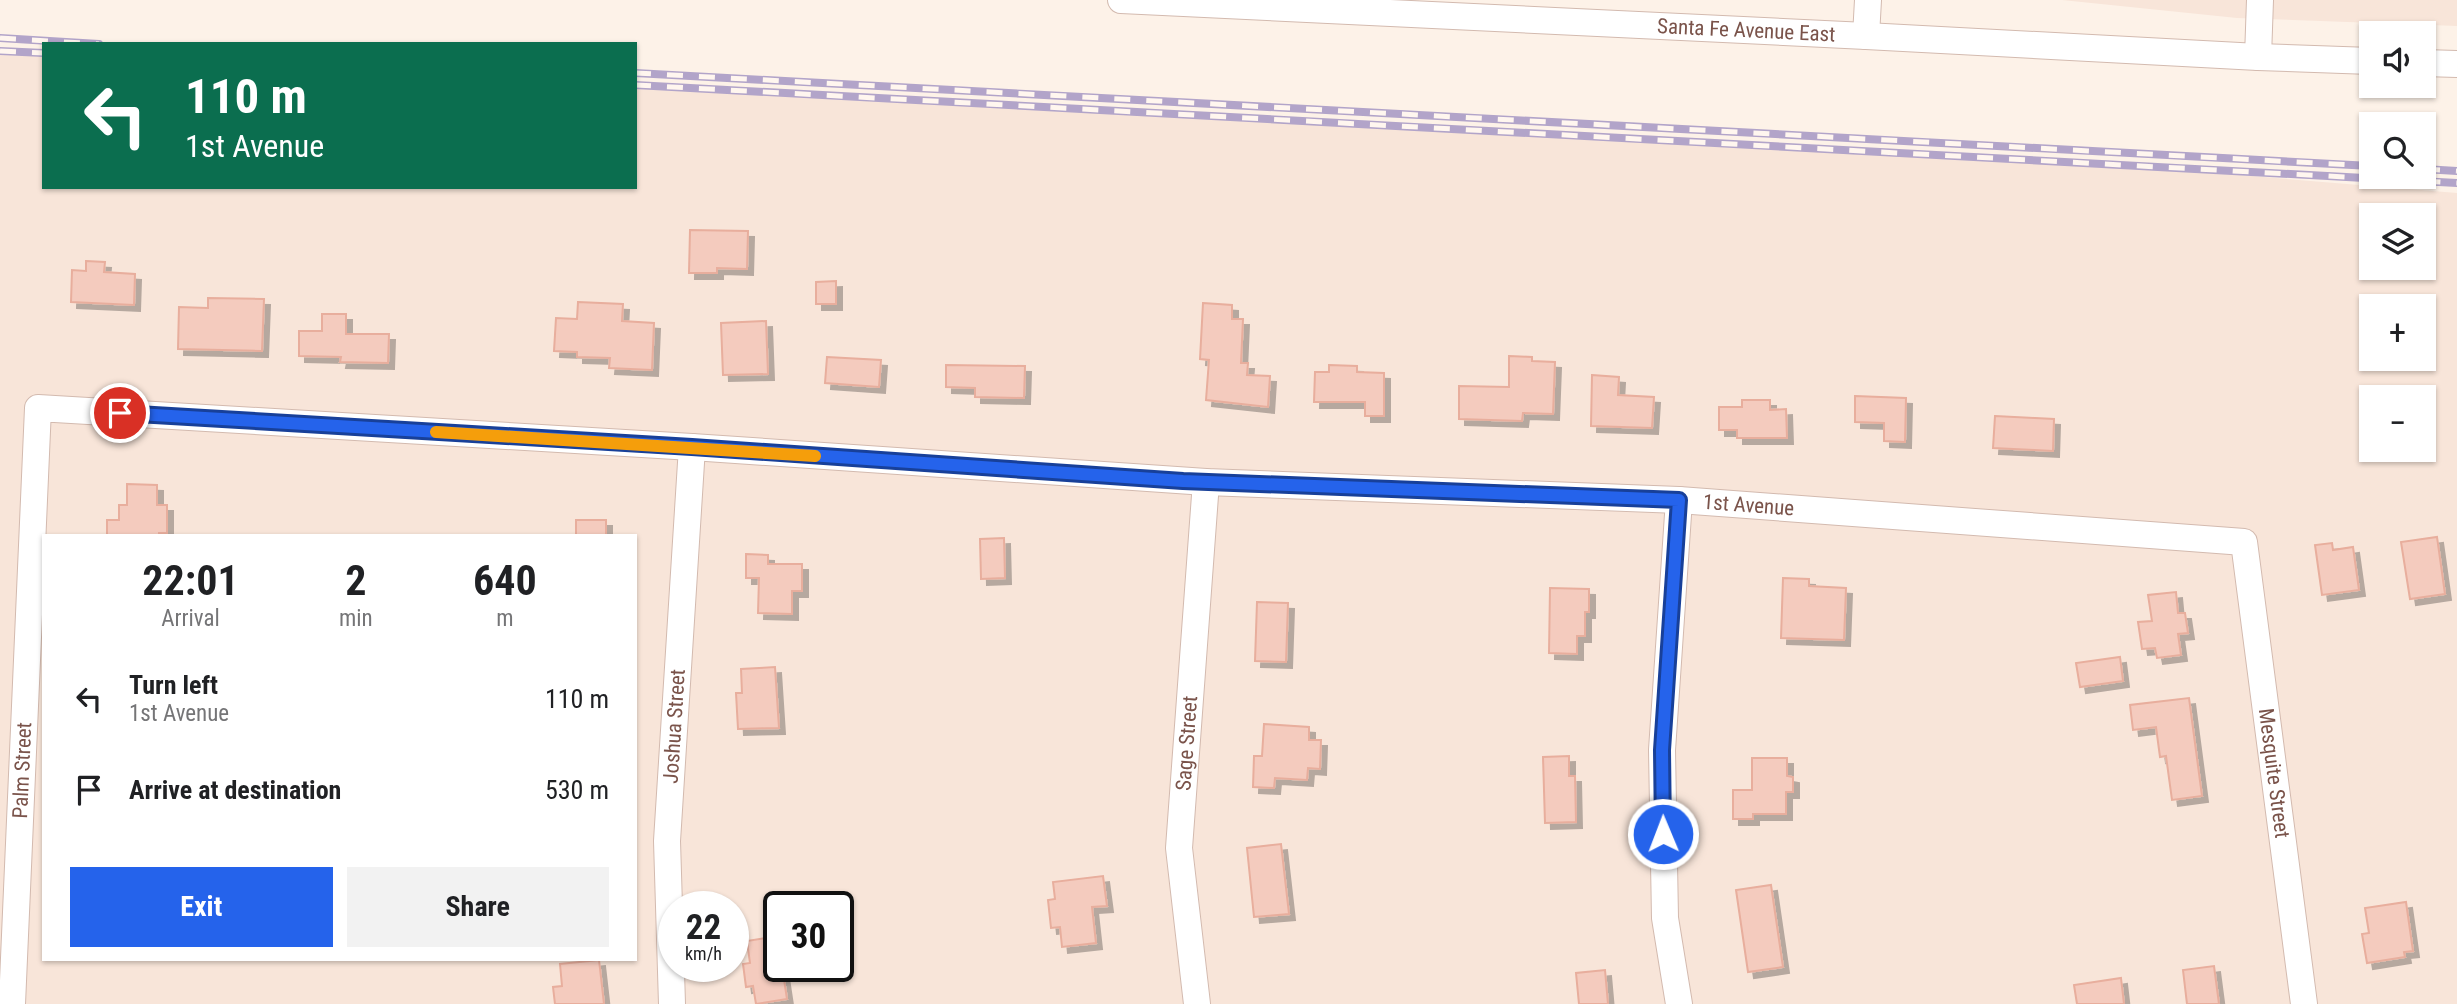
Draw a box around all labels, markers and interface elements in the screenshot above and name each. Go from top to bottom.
street label: Santa Fe Avenue East [1657,14,1836,47]
map controls [2359,21,2436,462]
button: sound [2359,21,2436,98]
text: 110 m [185,68,307,125]
icon: left [70,70,161,161]
button: search [2359,112,2436,189]
text: 1st Avenue [185,127,324,165]
button: layers [2359,203,2436,280]
button: + [2359,294,2436,371]
pin [90,383,150,443]
button: − [2359,385,2436,462]
icon: arrive [101,394,139,432]
street label: 1st Avenue [1702,490,1795,521]
text: 22:01 [142,556,239,605]
text: 2 [345,556,366,605]
text: 640 [473,556,537,605]
text: Arrival [161,605,220,632]
text: min [339,605,373,632]
text: m [496,605,513,632]
street label: Joshua Street [659,668,690,784]
text: Turn left [129,670,218,700]
icon: left [70,680,108,718]
text: 110 m [545,684,609,714]
street label: Sage Street [1171,695,1202,792]
text: 1st Avenue [129,700,229,727]
street label: Mesquite Street [2254,707,2294,840]
street label: Palm Street [8,722,36,819]
icon: arrive [70,771,108,809]
text: Arrive at destination [129,775,341,805]
text: 530 m [545,775,609,805]
position arrow [1626,797,1700,871]
button: Exit [70,867,333,947]
button: Share [347,867,609,947]
speed limit sign: 30 [763,891,854,982]
text: 22 [686,907,721,948]
text: km/h [685,943,722,964]

